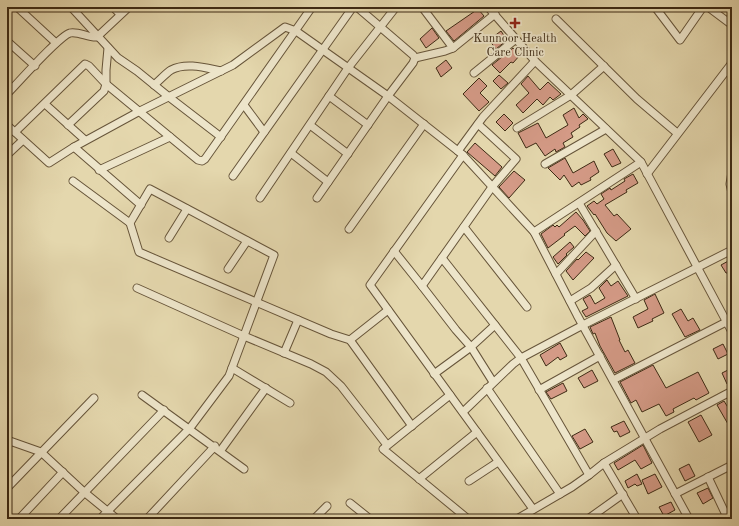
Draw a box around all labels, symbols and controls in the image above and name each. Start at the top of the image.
marker: Kunnoor Health Care Clinic [509,17,521,29]
place label: Kunnoor Health Care Clinic [473,33,557,59]

